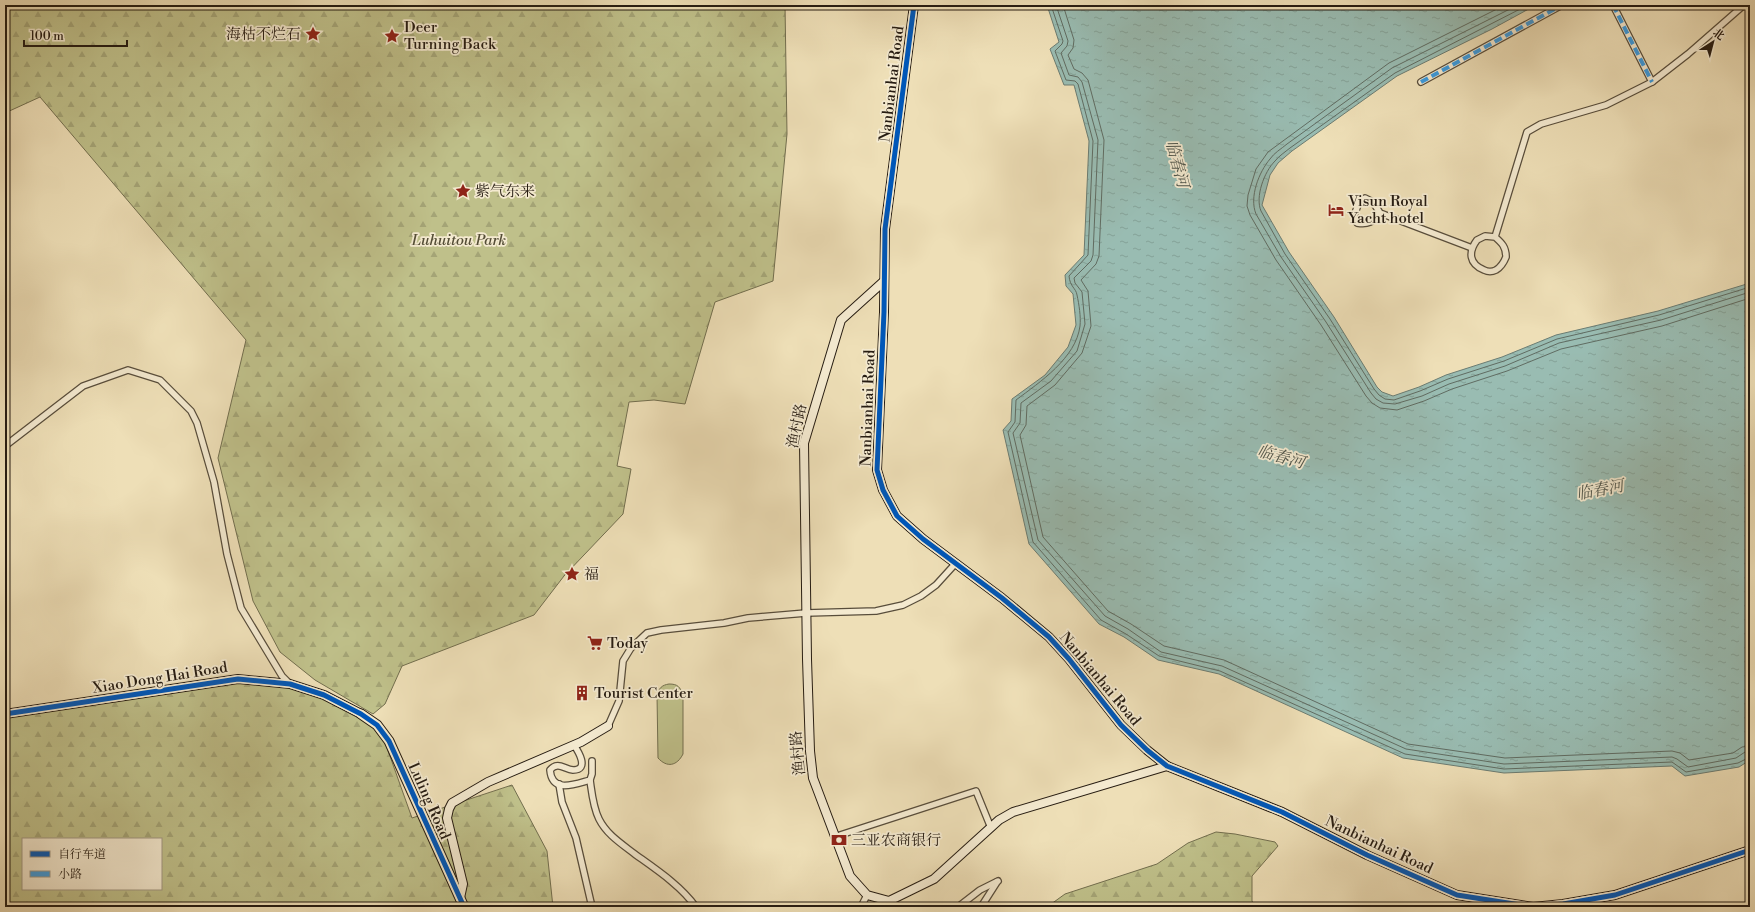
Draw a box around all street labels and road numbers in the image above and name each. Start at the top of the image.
street label: Nanbianhai Road [875,24,909,143]
street label: Nanbianhai Road [856,349,880,467]
street label: 渔村路 [783,402,811,450]
street label: Nanbianhai Road [1055,628,1145,730]
street label: Xiao Dong Hai Road [90,658,229,698]
street label: 渔村路 [787,730,809,776]
street label: Luling Road [404,759,455,843]
street label: Nanbianhai Road [1322,812,1436,878]

